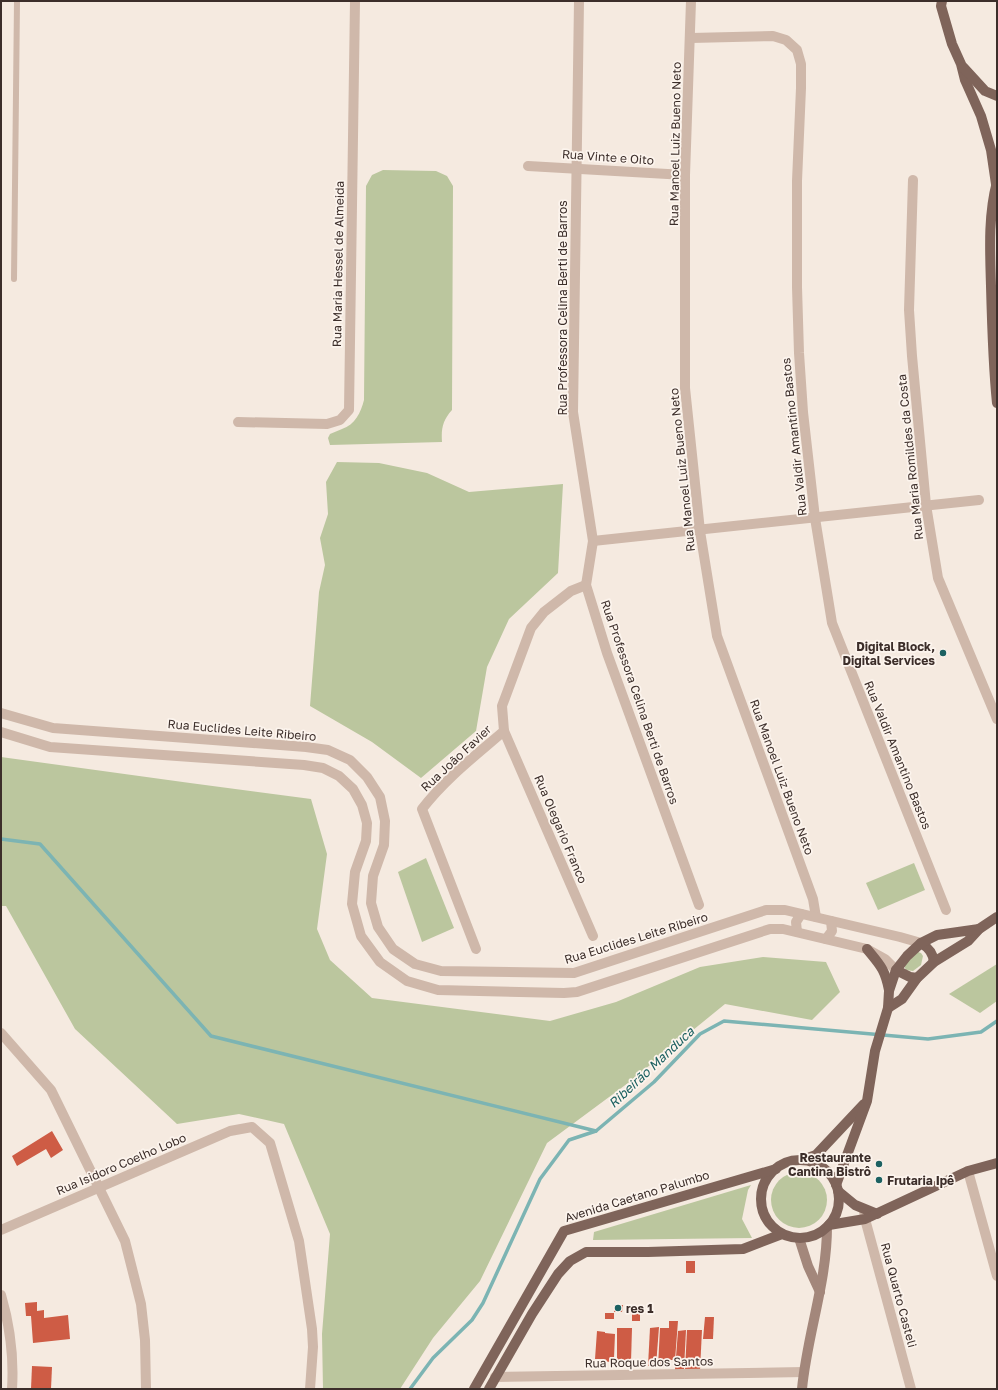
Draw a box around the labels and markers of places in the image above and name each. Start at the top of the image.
place label: Digital Block, Digital Services [842,639,935,668]
marker: Digital Block, Digital Services [938,648,948,658]
place label: Restaurante Cantina Bistrô [788,1150,871,1179]
marker: Restaurante Cantina Bistrô [874,1159,884,1169]
place label: Frutaria Ipê [887,1173,954,1188]
marker: Frutaria Ipê [874,1175,884,1185]
place label: res 1 [626,1301,653,1316]
marker: res 1 [613,1303,623,1313]

